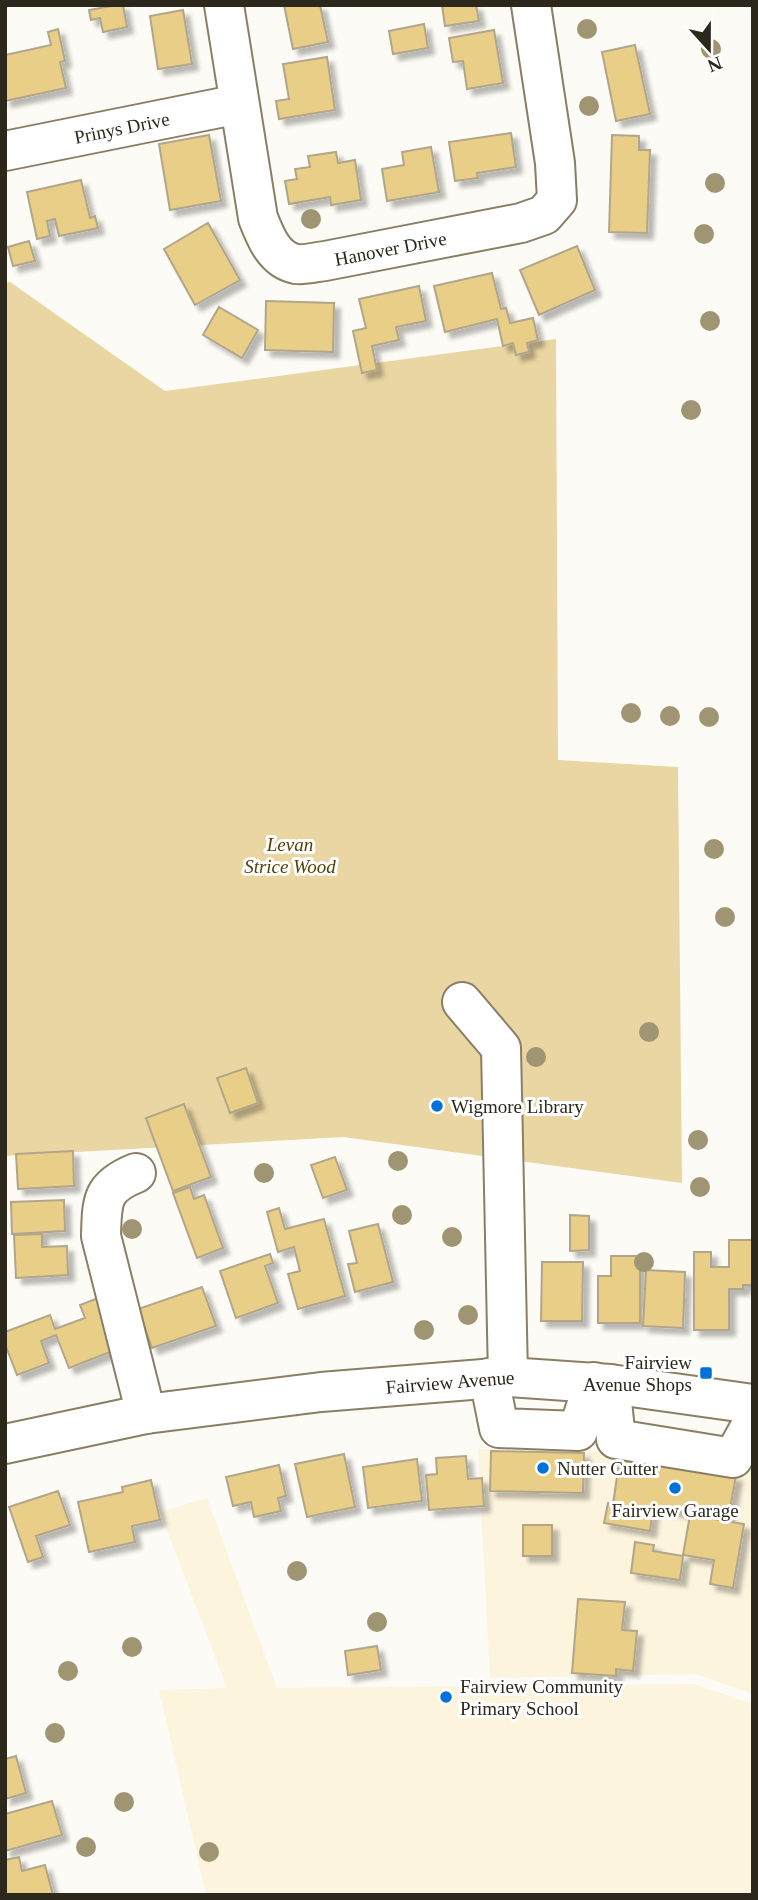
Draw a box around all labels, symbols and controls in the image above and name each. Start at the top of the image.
north arrow [674,14,744,84]
text: N [704,52,725,77]
street label: Prinys Drive [72,108,171,148]
street label: Hanover Drive [333,228,448,270]
park label: Levan Strice Wood [244,834,336,877]
place label: Wigmore Library [451,1096,584,1117]
marker: Wigmore Library [429,1098,445,1114]
place label: Fairview Avenue Shops [583,1352,692,1395]
marker: Fairview Avenue Shops [698,1365,714,1381]
street label: Fairview Avenue [385,1367,515,1398]
place label: Nutter Cutter [557,1458,658,1479]
marker: Nutter Cutter [535,1460,551,1476]
marker: Fairview Garage [667,1480,683,1496]
place label: Fairview Garage [611,1500,739,1521]
place label: Fairview Community Primary School [460,1676,624,1719]
marker: Fairview Community Primary School [438,1689,454,1705]

